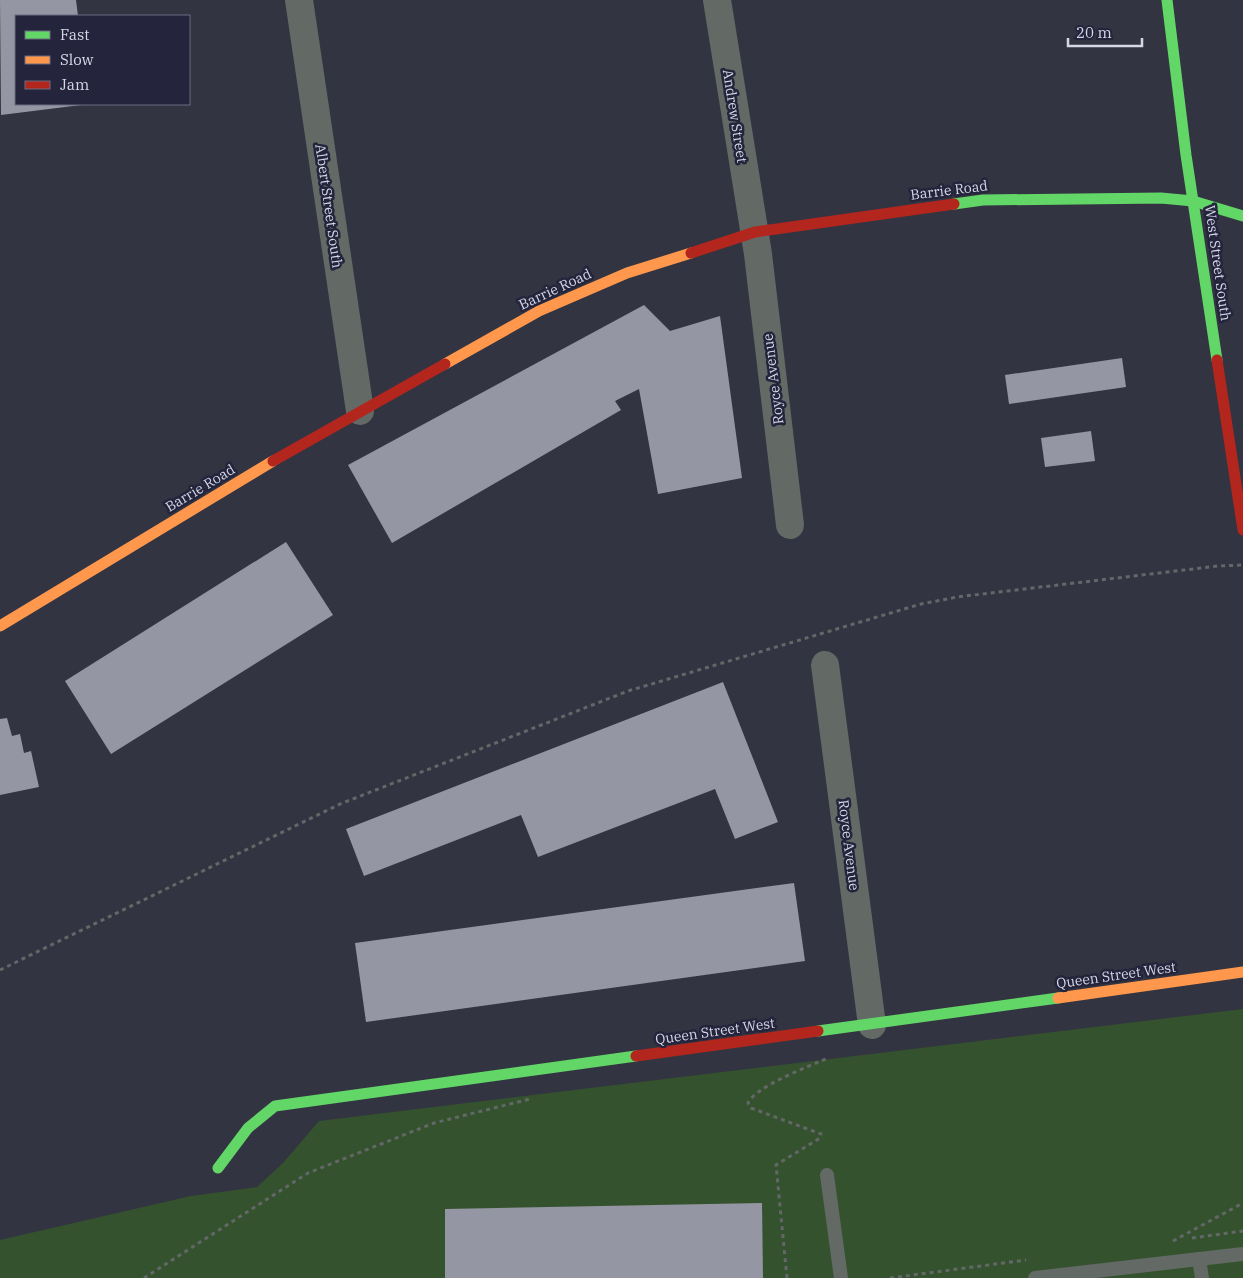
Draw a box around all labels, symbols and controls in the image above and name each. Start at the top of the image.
legend [15,15,190,105]
scale bar [1068,15,1142,47]
text: 20 m [1076,23,1112,42]
text: Fast [60,25,90,44]
text: Slow [60,50,94,69]
street label: Andrew Street [719,68,751,164]
text: Jam [60,75,89,94]
street label: Albert Street South [311,143,347,270]
street label: Barrie Road [909,176,989,204]
street label: West Street South [1201,204,1235,322]
street label: Barrie Road [516,264,595,314]
street label: Royce Avenue [758,333,788,425]
street label: Barrie Road [162,460,238,516]
street label: Royce Avenue [834,799,864,891]
street label: Queen Street West [1055,958,1177,992]
street label: Queen Street West [654,1014,776,1048]

